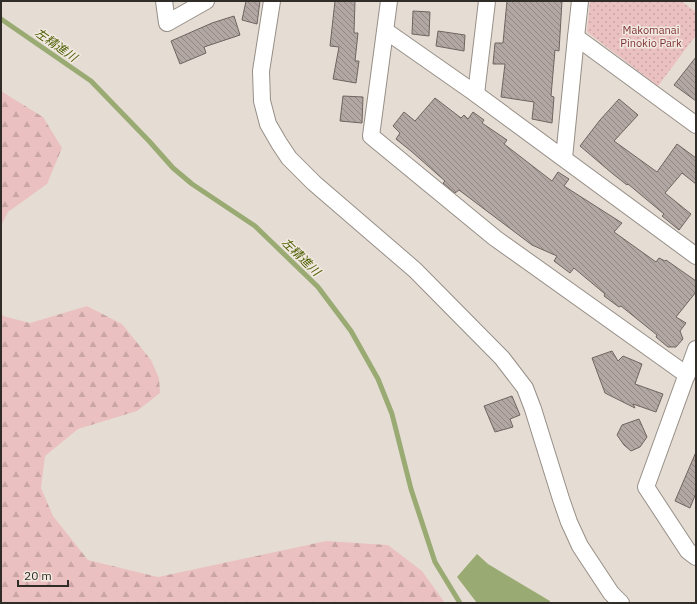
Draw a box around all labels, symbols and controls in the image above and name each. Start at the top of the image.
park label: Makomanai Pinokio Park [620,23,682,50]
water label: 左精進川 [32,25,82,66]
water label: 左精進川 [279,235,325,280]
scale bar [18,562,68,588]
text: 20 m [24,568,52,583]

